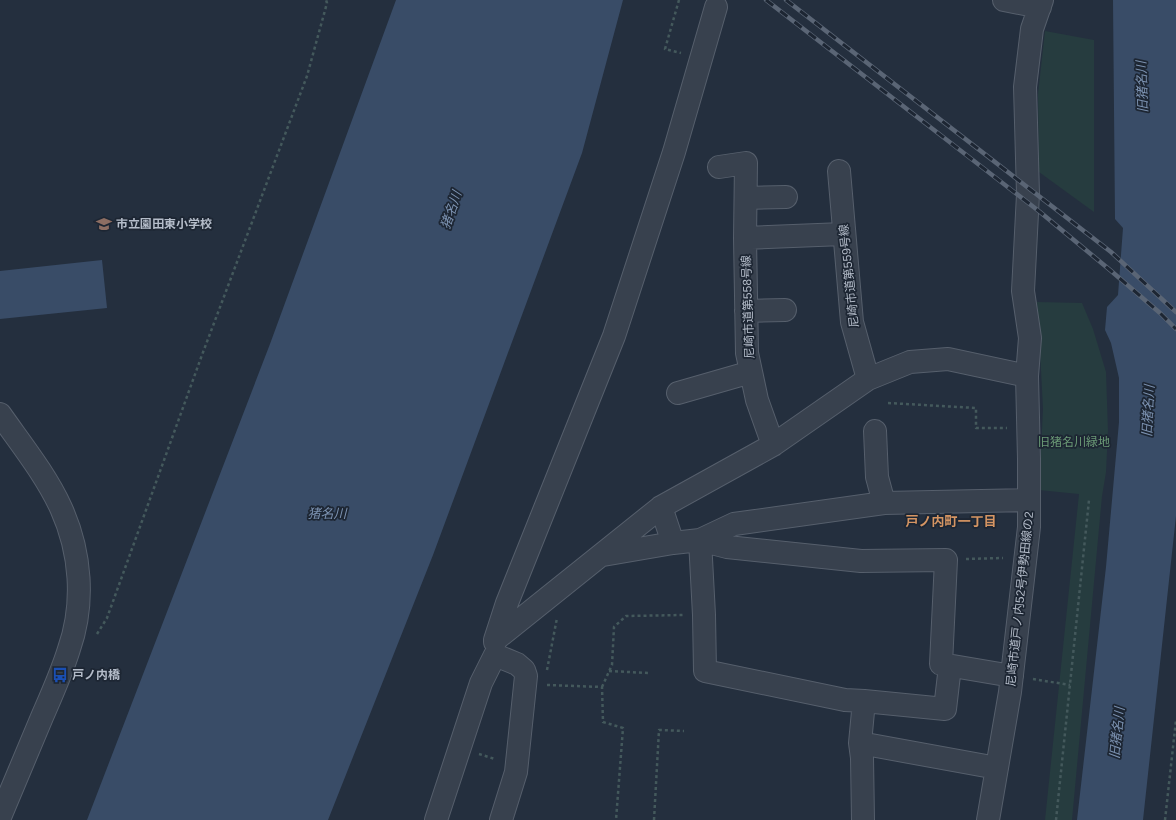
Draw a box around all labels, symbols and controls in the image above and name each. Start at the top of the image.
water label: 旧猪名川 [1134,59,1150,113]
water label: 猪名川 [438,187,465,231]
school or university icon: 市立園田東小学校 [95,215,113,233]
place label: 市立園田東小学校 [116,217,212,231]
street label: 尼崎市道第559号線 [837,224,861,328]
street label: 尼崎市道第558号線 [739,255,757,359]
water label: 旧猪名川 [1139,383,1157,437]
park label: 旧猪名川緑地 [1038,435,1110,449]
water label: 猪名川 [307,506,348,521]
street label: 尼崎市道戸ノ内52号伊勢田線の2 [1004,510,1036,687]
district label: 戸ノ内町一丁目 [905,514,997,529]
bus stop icon: 戸ノ内橋 [51,666,69,684]
place label: 戸ノ内橋 [72,668,121,682]
water label: 旧猪名川 [1107,704,1127,760]

